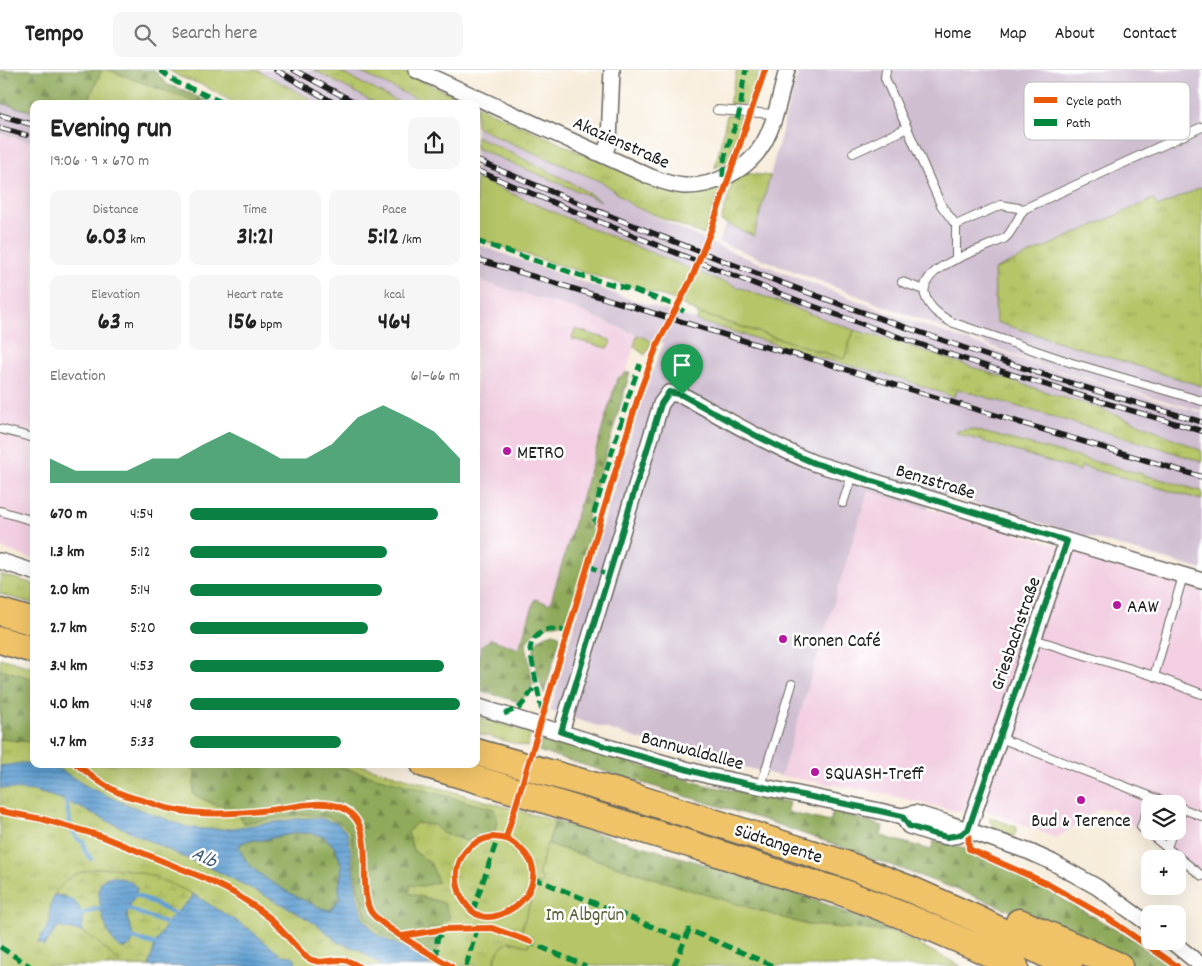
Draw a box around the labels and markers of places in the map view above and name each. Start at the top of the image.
pin [661,344,703,395]
place label: METRO [517,441,565,468]
marker: METRO [501,445,513,457]
place label: AAW [1127,595,1159,622]
marker: AAW [1111,599,1123,611]
place label: Kronen Café [793,629,881,656]
marker: Kronen Café [777,633,789,645]
place label: SQUASH-Treff [825,762,925,789]
marker: SQUASH-Treff [809,766,821,778]
marker: Bud & Terence [1075,794,1087,806]
place label: Bud & Terence [1031,809,1131,836]

